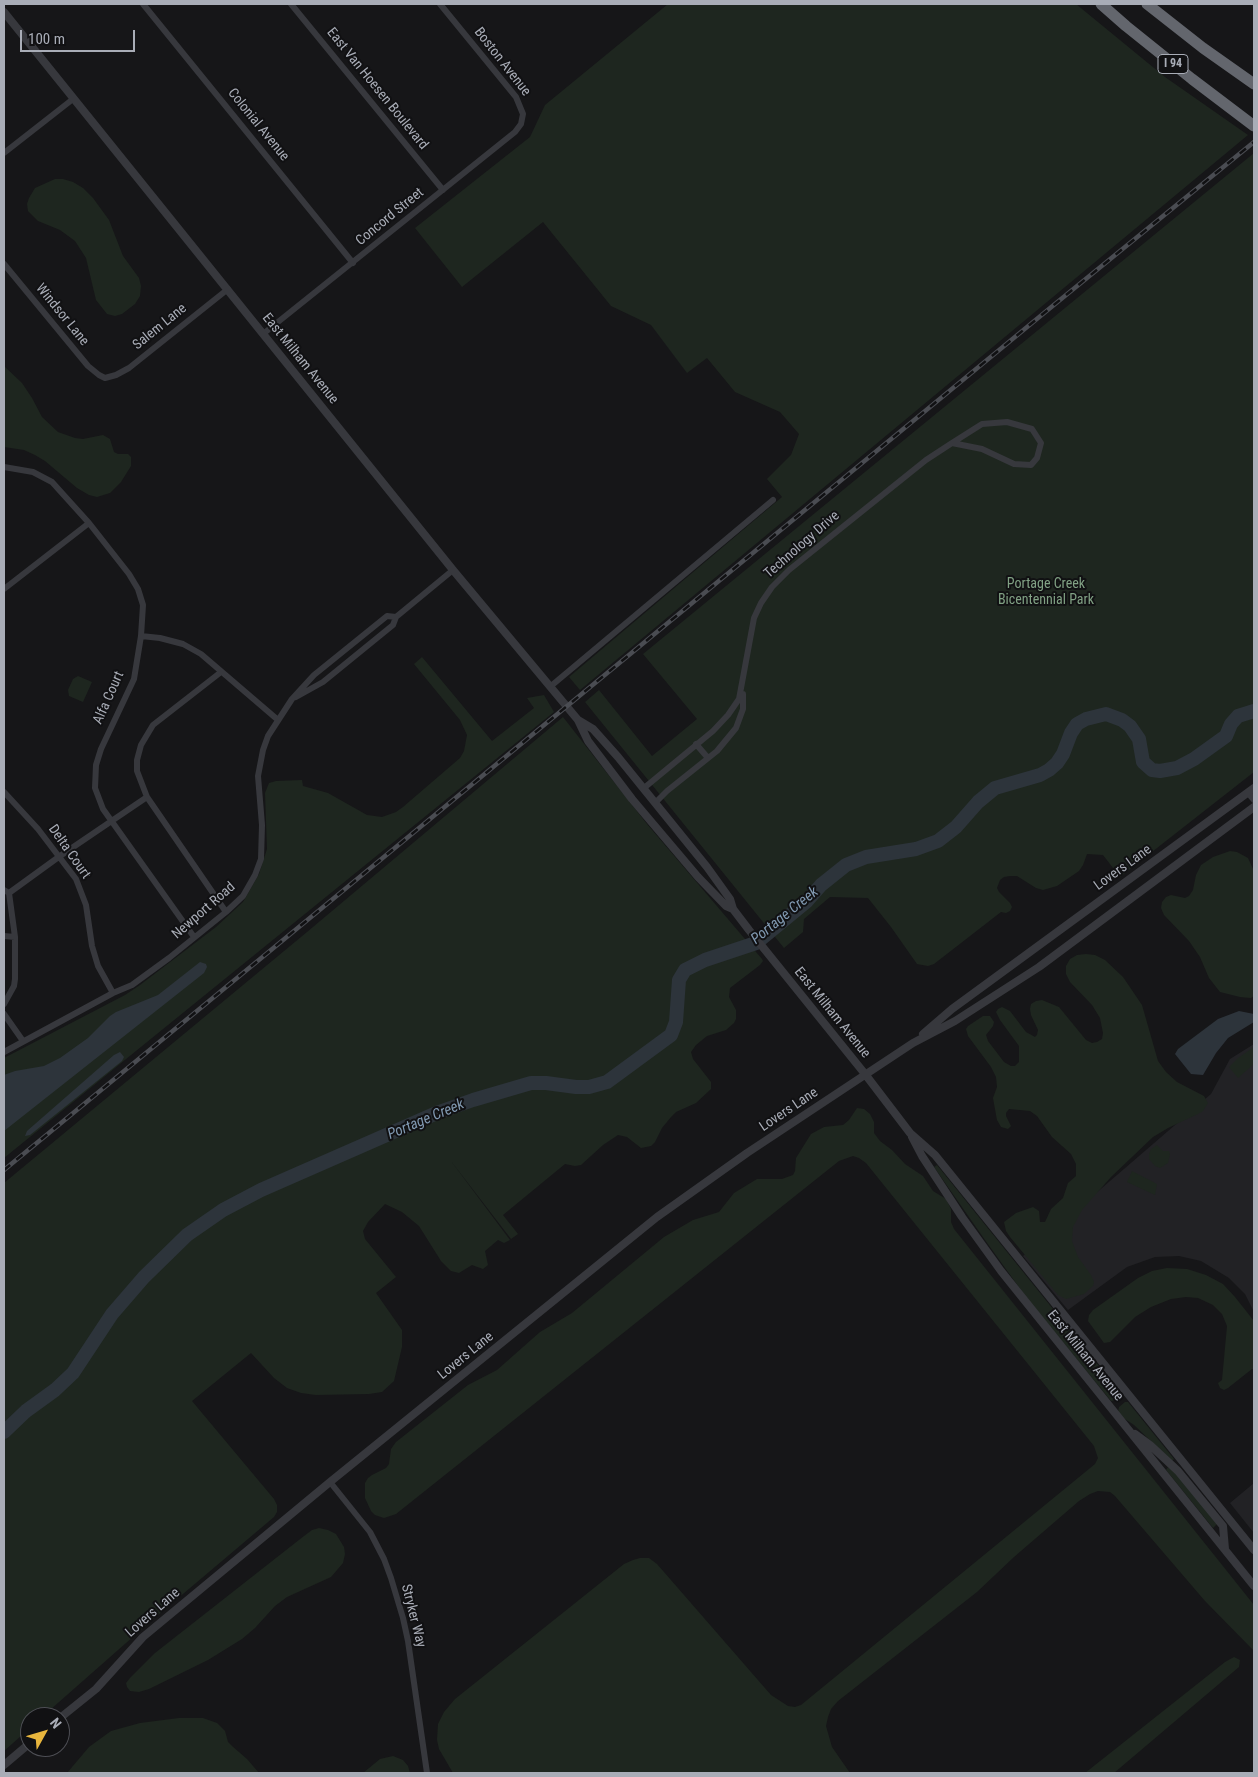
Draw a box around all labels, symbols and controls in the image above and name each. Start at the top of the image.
scale bar [22,20,138,52]
street label: Boston Avenue [470,24,534,100]
street label: East Van Hoesen Boulevard [323,25,431,153]
text: 100 m [28,30,65,48]
road number: I 94 [1158,54,1188,74]
street label: Colonial Avenue [224,85,292,165]
street label: Concord Street [353,185,427,249]
street label: Windsor Lane [32,280,92,350]
street label: Salem Lane [130,300,190,354]
street label: East Milham Avenue [258,310,342,408]
street label: Technology Drive [761,508,843,582]
park label: Portage Creek Bicentennial Park [998,576,1094,608]
street label: Alfa Court [90,669,128,727]
street label: Delta Court [44,822,94,882]
street label: Lovers Lane [1091,842,1155,894]
street label: Newport Road [169,879,239,943]
water label: Portage Creek [748,883,822,949]
street label: East Milham Avenue [790,964,874,1062]
street label: Lovers Lane [757,1084,821,1136]
water label: Portage Creek [385,1096,467,1144]
street label: East Milham Avenue [1043,1307,1127,1405]
street label: Lovers Lane [435,1329,497,1383]
street label: Stryker Way [397,1583,429,1649]
street label: Lovers Lane [122,1585,184,1641]
north arrow [20,1707,70,1757]
text: N [47,1715,65,1732]

